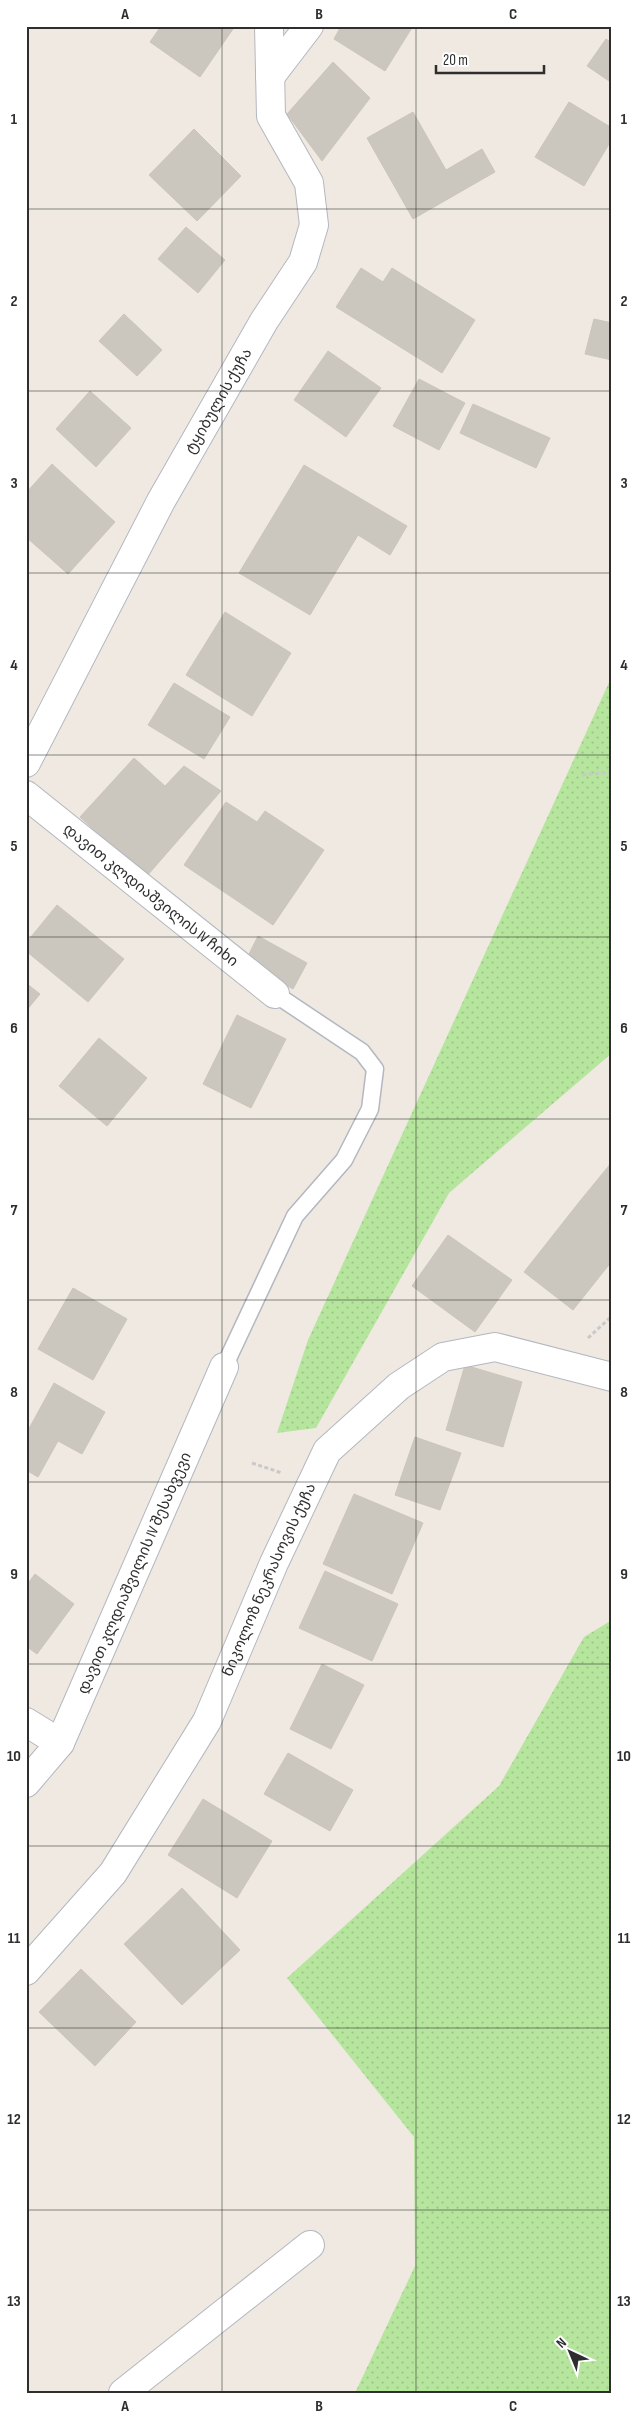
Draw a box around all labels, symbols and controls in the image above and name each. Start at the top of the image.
text: A [120,5,129,24]
text: B [315,5,323,24]
text: C [509,5,517,24]
scale bar [436,42,543,74]
text: 20 m [443,51,468,70]
text: 1 [11,110,18,129]
text: 1 [621,110,628,129]
text: 2 [10,292,18,311]
text: 2 [620,292,628,311]
street label: ტყიბულის ქუჩა [181,345,256,457]
text: 3 [10,474,18,493]
text: 3 [620,474,628,493]
text: 4 [10,656,18,675]
text: 4 [620,656,628,675]
street label: დავით კლდიაშვილის IV ჩიხი [59,820,242,971]
text: 5 [10,837,18,856]
text: 5 [620,837,628,856]
text: 6 [10,1019,18,1038]
text: 6 [620,1019,628,1038]
text: 7 [11,1201,18,1220]
text: 7 [621,1201,628,1220]
text: 8 [10,1383,18,1402]
text: 8 [620,1383,628,1402]
street label: დავით კლდიაშვილის IV შესახვევი [74,1449,196,1697]
street label: ნიკოლოზ ნეკრასოვის ქუჩა [218,1480,320,1679]
text: 9 [10,1565,18,1584]
text: 9 [620,1565,628,1584]
text: 10 [7,1747,21,1766]
text: 10 [617,1747,631,1766]
text: 11 [8,1929,21,1948]
text: 11 [618,1929,631,1948]
text: 12 [7,2110,21,2129]
text: 12 [617,2110,631,2129]
text: 13 [7,2292,21,2311]
text: 13 [617,2292,631,2311]
north arrow [546,2326,596,2376]
text: N [553,2334,570,2352]
text: A [120,2397,129,2416]
text: B [315,2397,323,2416]
text: C [509,2397,517,2416]

